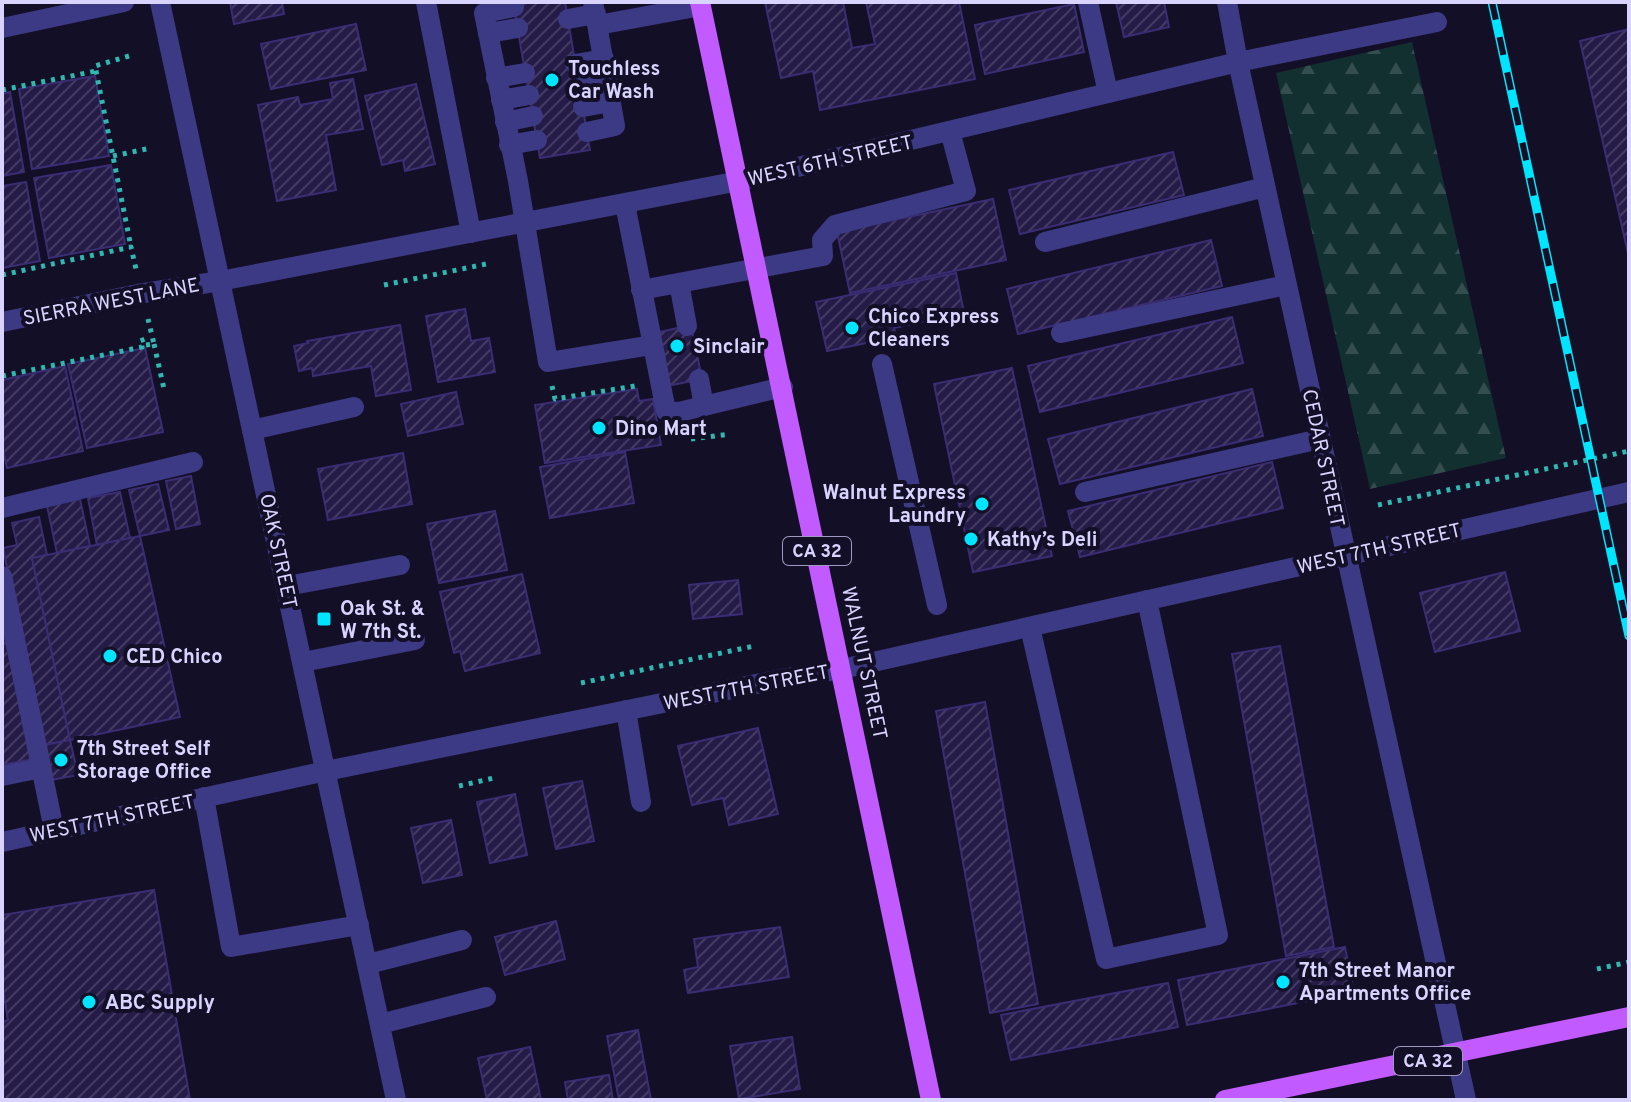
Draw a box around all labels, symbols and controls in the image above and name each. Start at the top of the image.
place label: Touchless Car Wash [568,57,660,106]
marker: Touchless Car Wash [543,71,561,89]
street label: WEST 6TH STREET [745,130,916,194]
street label: SIERRA WEST LANE [21,273,202,333]
place label: Chico Express Cleaners [868,305,999,354]
marker: Chico Express Cleaners [843,319,861,337]
place label: Sinclair [693,335,765,361]
marker: Sinclair [668,337,686,355]
street label: CEDAR STREET [1295,387,1349,530]
place label: Dino Mart [615,417,707,443]
marker: Dino Mart [590,419,608,437]
place label: Walnut Express Laundry [823,481,966,530]
street label: OAK STREET [252,492,302,611]
marker: Walnut Express Laundry [973,495,991,513]
street label: WEST 7TH STREET [1295,518,1464,582]
place label: Kathy’s Deli [987,528,1097,554]
marker: Kathy’s Deli [962,530,980,548]
road number: CA 32 [783,537,851,565]
street label: WALNUT STREET [834,585,892,742]
place label: Oak St. & W 7th St. [340,597,425,646]
marker: Oak St. & W 7th St. [315,610,333,628]
place label: CED Chico [126,645,223,671]
marker: CED Chico [101,647,119,665]
street label: WEST 7TH STREET [661,660,831,718]
place label: 7th Street Self Storage Office [77,737,212,786]
marker: 7th Street Self Storage Office [52,751,70,769]
street label: WEST 7TH STREET [27,790,197,850]
place label: 7th Street Manor Apartments Office [1299,959,1471,1008]
marker: 7th Street Manor Apartments Office [1274,973,1292,991]
place label: ABC Supply [105,991,215,1017]
marker: ABC Supply [80,993,98,1011]
road number: CA 32 [1394,1047,1462,1075]

